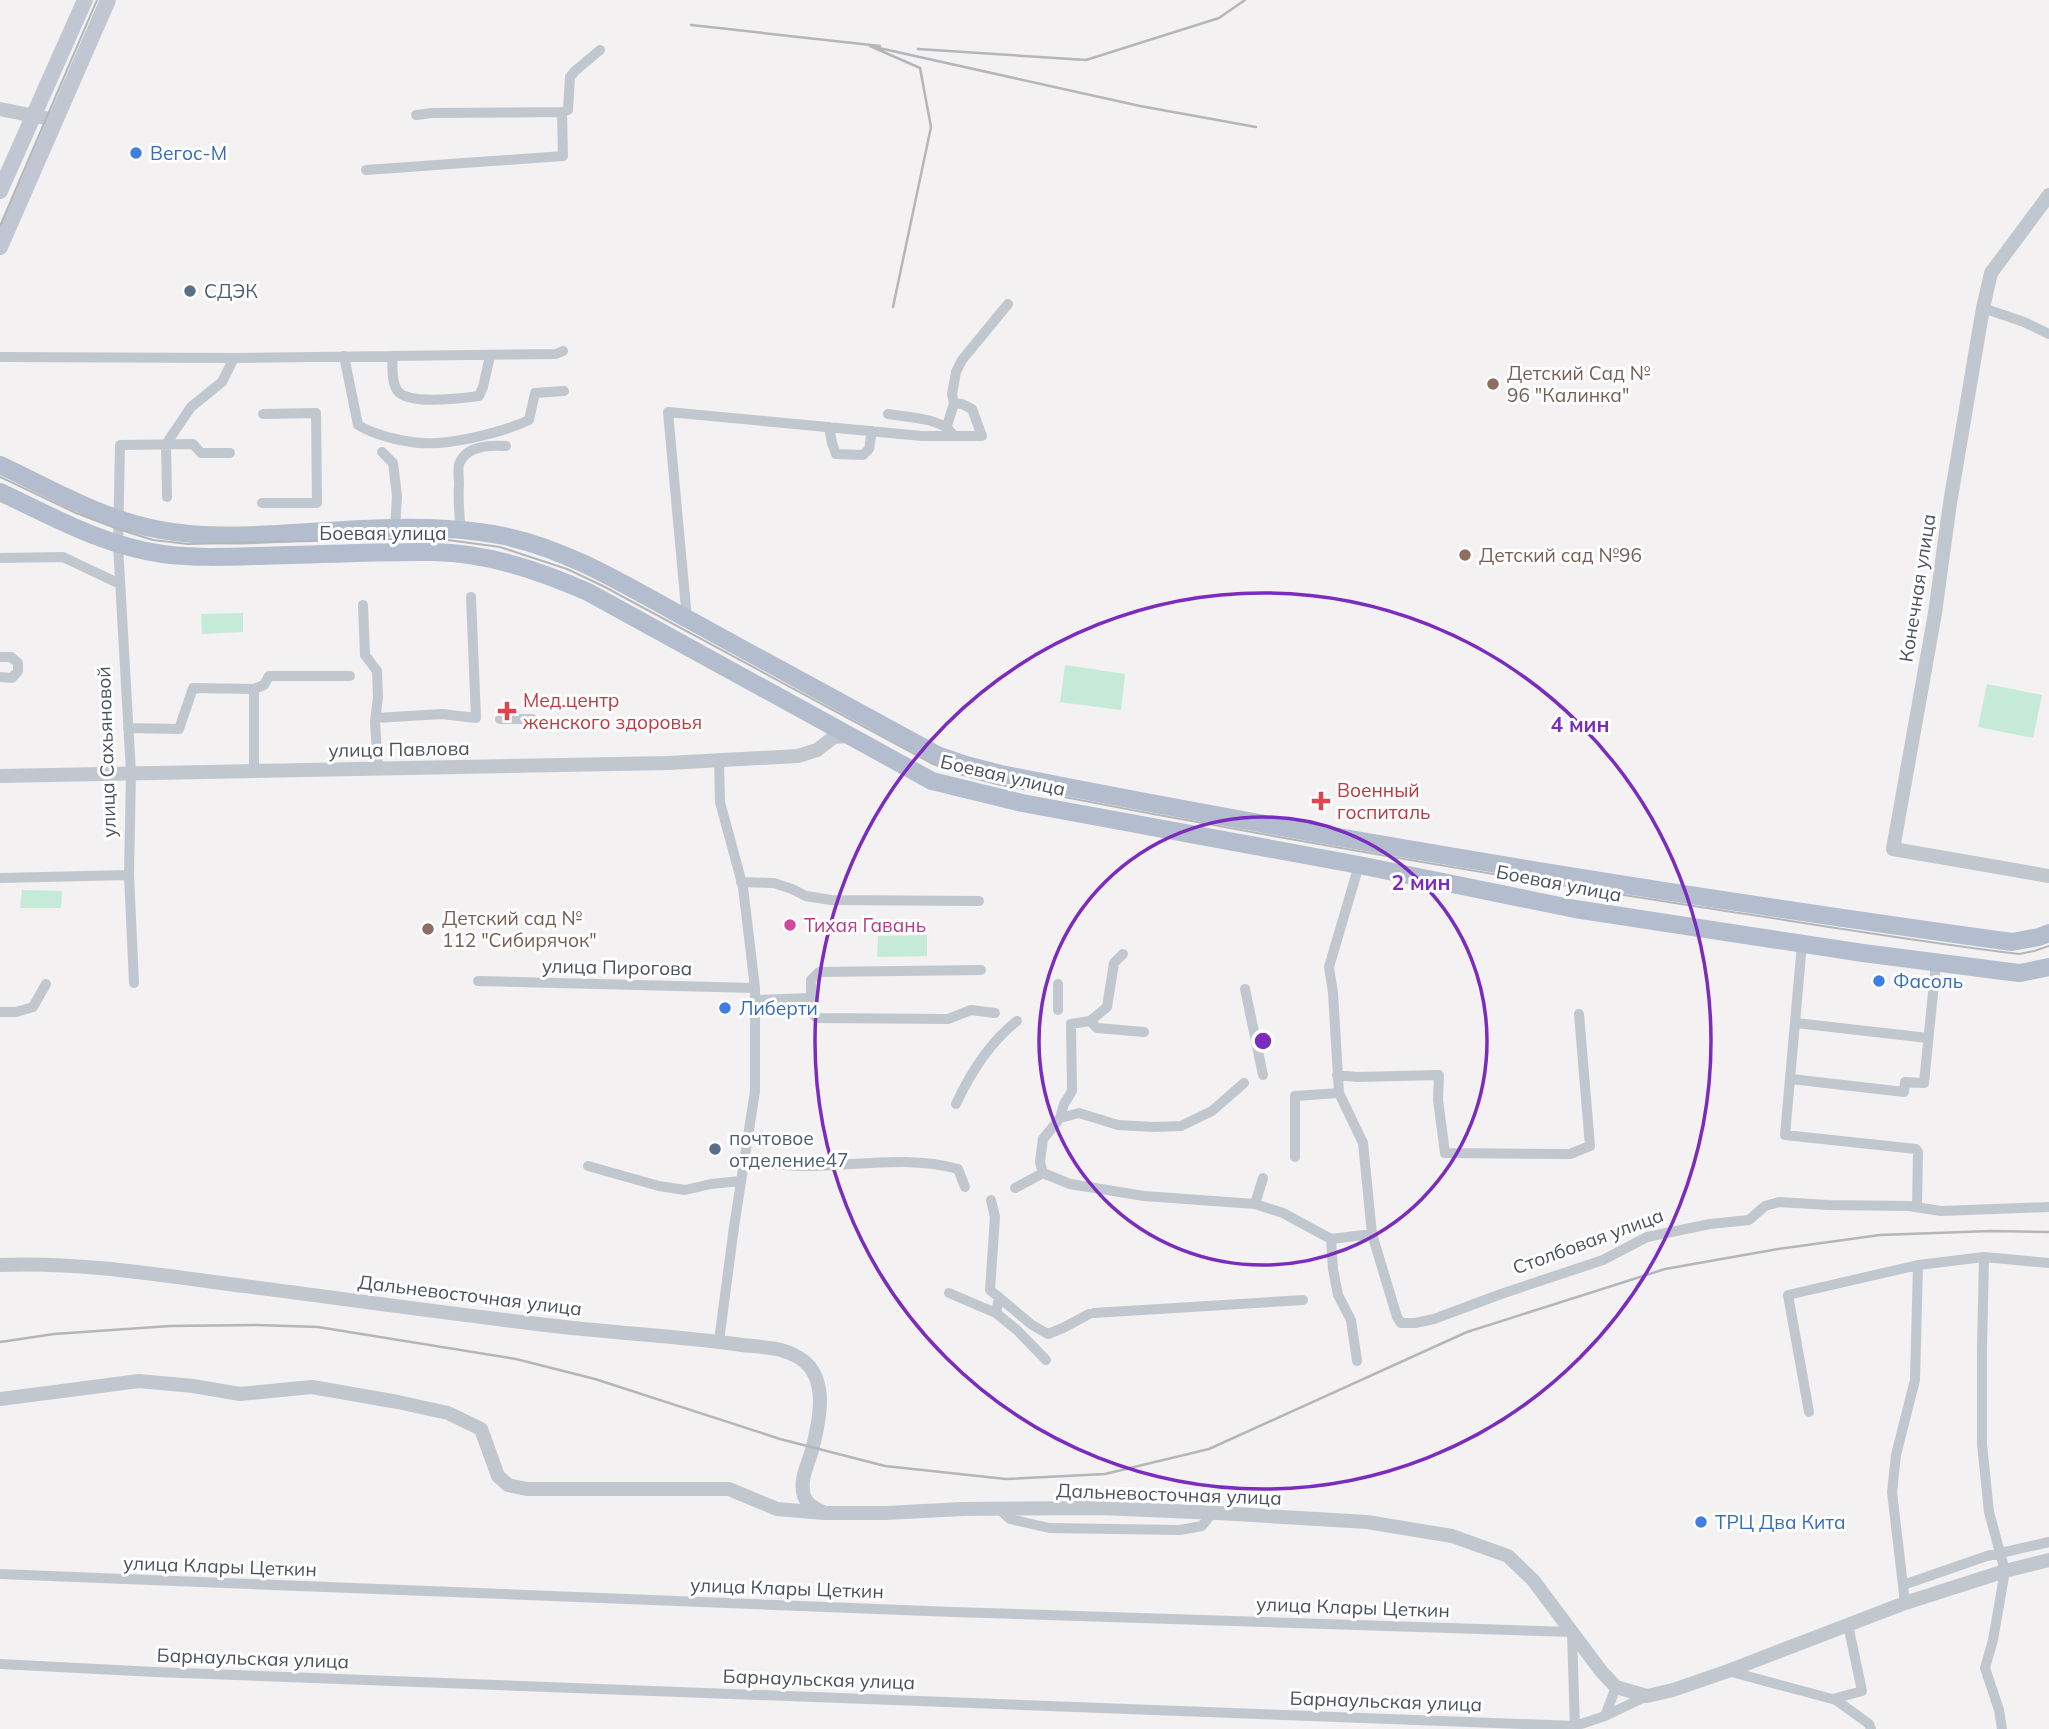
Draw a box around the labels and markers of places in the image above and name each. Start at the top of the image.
place label: Вегос-М [150,141,227,165]
marker: Вегос-М [128,145,144,161]
place label: СДЭК [204,279,258,303]
marker: СДЭК [182,283,198,299]
place label: Детский Сад № 96 "Калинка" [1507,361,1651,407]
marker: Детский Сад № 96 "Калинка" [1485,376,1501,392]
place label: Детский сад №96 [1479,543,1642,567]
marker: Детский сад №96 [1457,547,1473,563]
place label: Мед.центр женского здоровья [523,688,702,734]
marker: Мед.центр женского здоровья [497,701,517,721]
place label: Военный госпиталь [1337,778,1431,824]
marker: Военный госпиталь [1311,791,1331,811]
place label: Детский сад № 112 "Сибирячок" [442,906,597,952]
place label: Тихая Гавань [804,913,926,937]
marker: Тихая Гавань [782,917,798,933]
marker: Детский сад № 112 "Сибирячок" [420,921,436,937]
place label: Фасоль [1893,969,1963,993]
marker: Фасоль [1871,973,1887,989]
place label: Либерти [739,996,818,1020]
marker: Либерти [717,1000,733,1016]
centre of rings [1251,1029,1275,1053]
place label: почтовое отделение47 [729,1126,848,1172]
marker: почтовое отделение47 [707,1141,723,1157]
place label: ТРЦ Два Кита [1715,1510,1846,1534]
marker: ТРЦ Два Кита [1693,1514,1709,1530]

